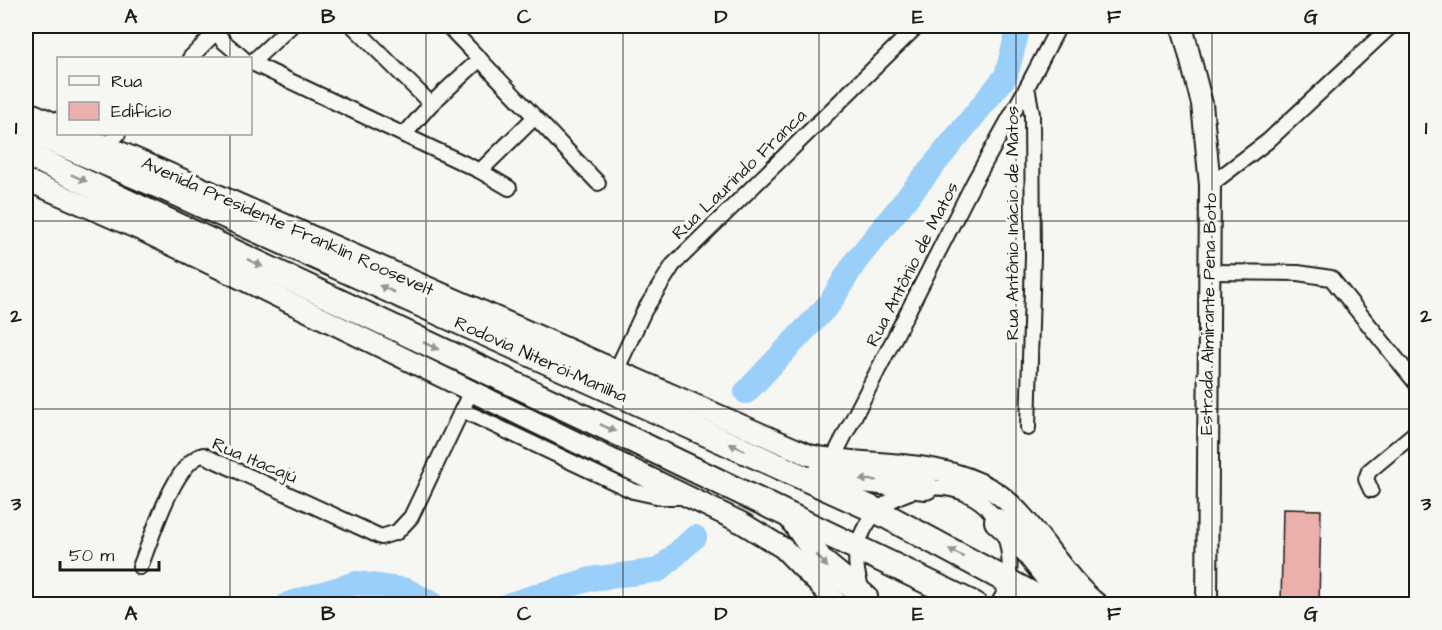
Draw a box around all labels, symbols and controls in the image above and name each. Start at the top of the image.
text: A [125,3,138,31]
text: B [321,3,336,31]
text: C [517,3,532,31]
text: D [715,3,728,31]
text: E [912,3,924,31]
text: F [1107,3,1122,31]
text: G [1304,3,1318,31]
legend [57,57,252,135]
text: Rua [111,69,142,94]
text: Edifício [111,99,171,124]
street label: Rua Laurindo Franca [666,103,812,245]
street label: Rua Antônio Inácio de Matos [1000,106,1025,340]
text: 1 [15,114,18,142]
text: 1 [1425,114,1428,142]
street label: Avenida Presidente Franklin Roosevelt [138,150,439,303]
one-way arrow [70,174,88,183]
street label: Rua Antônio de Matos [860,177,965,351]
street label: Estrada Almirante Pena Boto [1194,193,1223,435]
one-way arrow [246,258,263,267]
one-way arrow [378,285,395,294]
text: 2 [9,302,22,330]
text: 2 [1419,302,1432,330]
street label: Rodovia Niterói-Manilha [450,310,631,409]
one-way arrow [422,342,439,351]
one-way arrow [599,424,616,433]
street label: Rua Itacajú [208,431,301,490]
one-way arrow [727,442,745,452]
one-way arrow [858,476,877,485]
text: 3 [10,490,22,518]
text: 3 [1420,490,1432,518]
scale bar [60,534,159,572]
text: 50 m [69,543,114,568]
one-way arrow [948,548,965,558]
one-way arrow [815,553,828,568]
text: A [125,600,138,628]
text: B [321,600,336,628]
text: C [517,600,532,628]
text: D [715,600,728,628]
text: E [912,600,924,628]
text: F [1107,600,1122,628]
text: G [1304,600,1318,628]

